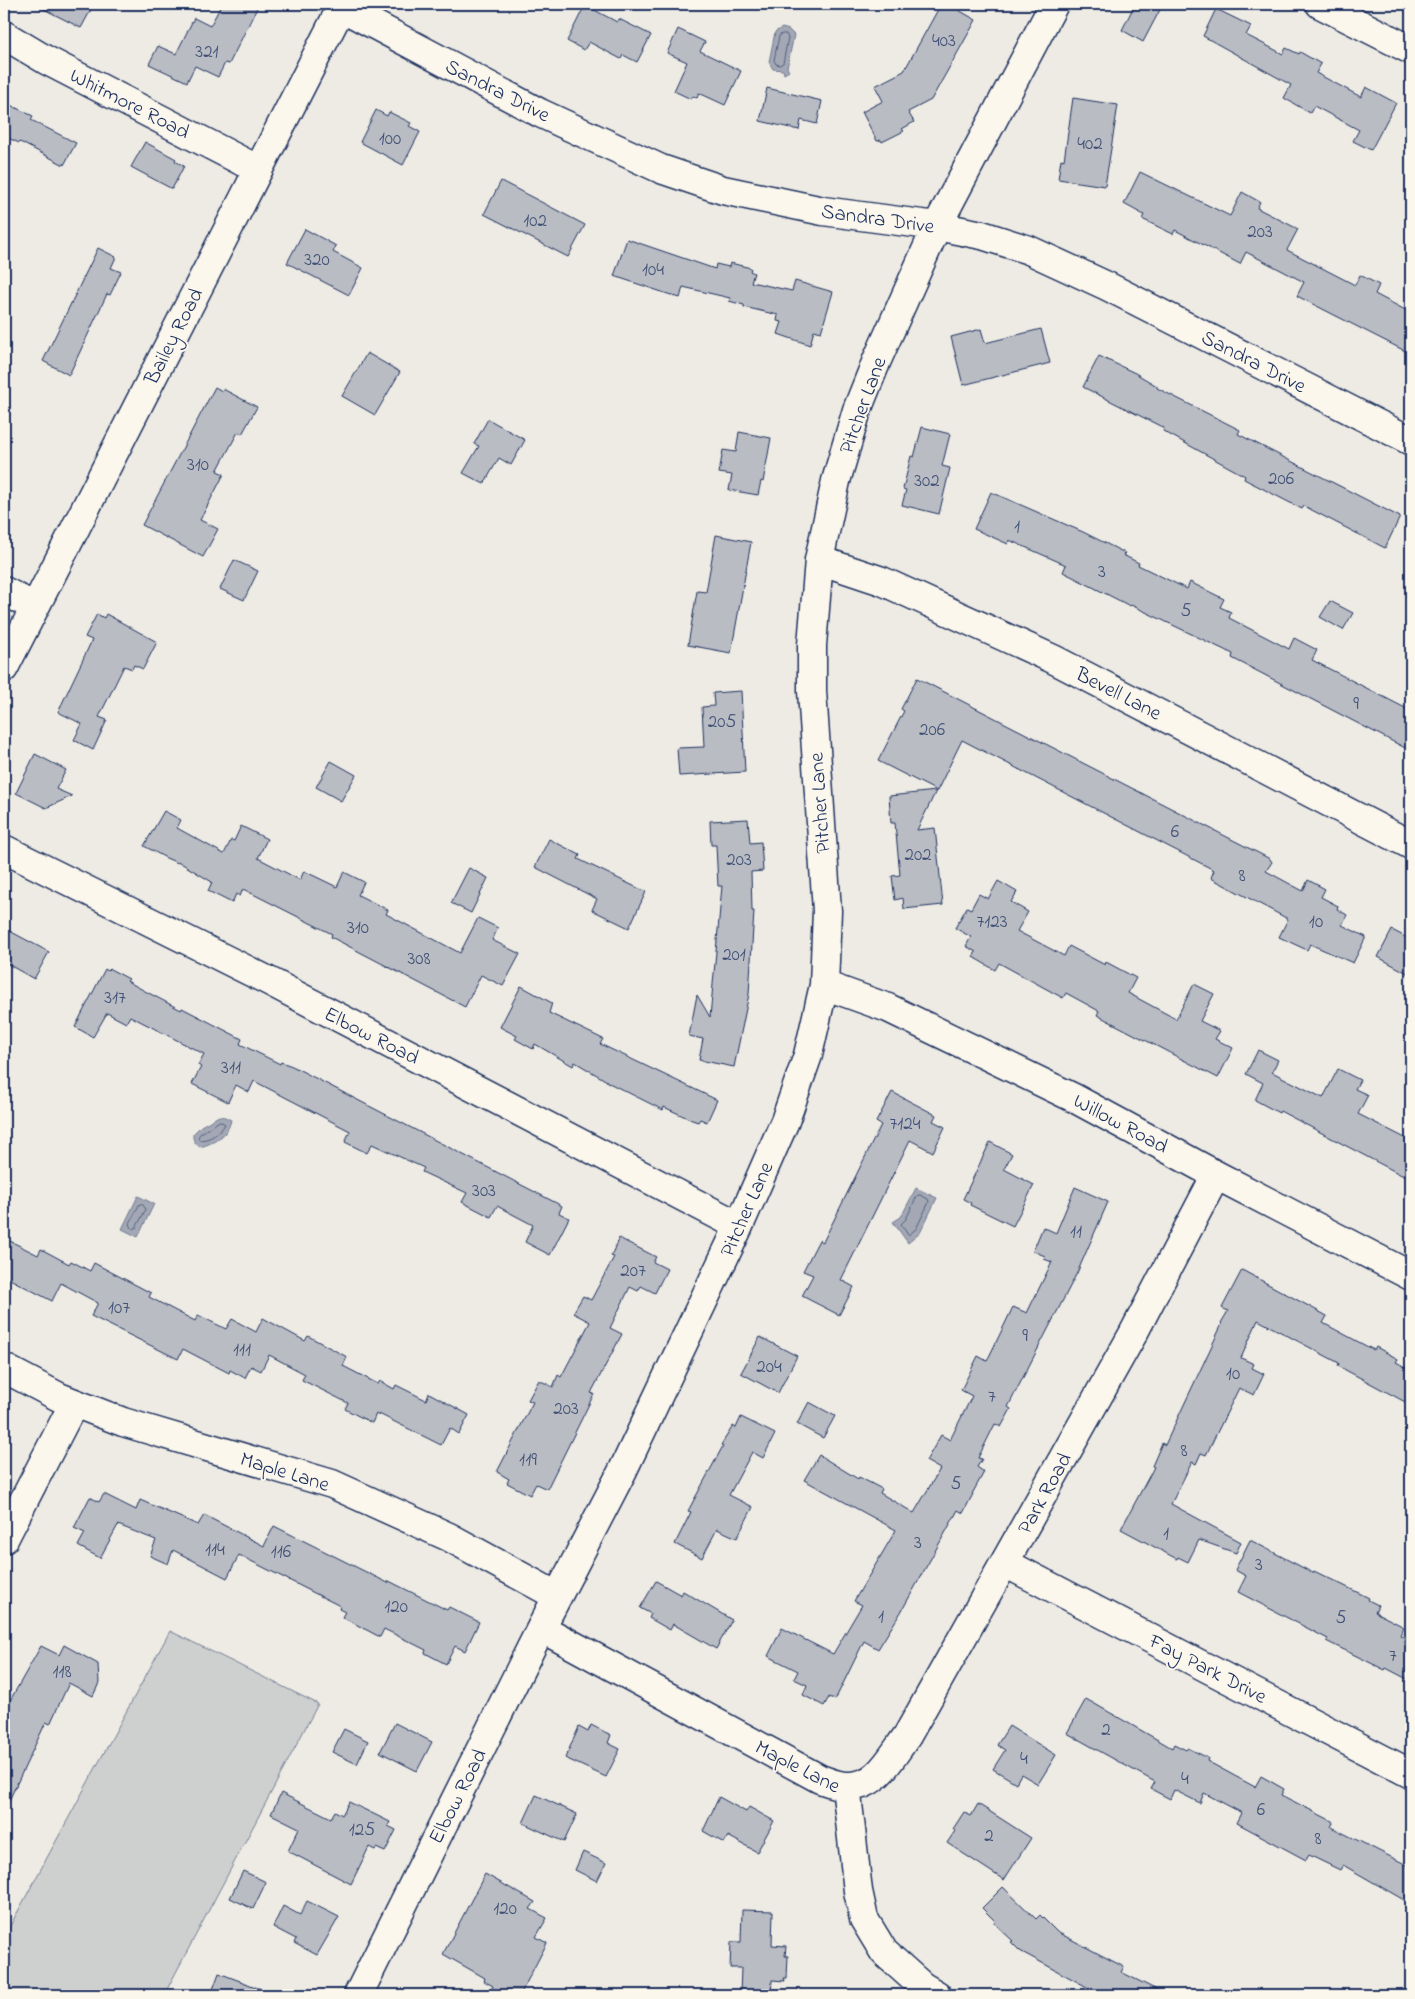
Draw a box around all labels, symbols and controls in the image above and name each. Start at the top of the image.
house number: 403 [932,28,956,55]
house number: 321 [195,39,219,66]
street label: Sandra Drive [440,53,555,131]
street label: Whitmore Road [64,62,194,148]
house number: 100 [379,126,401,153]
house number: 402 [1077,131,1103,158]
street label: Sandra Drive [819,197,937,243]
house number: 102 [523,208,547,235]
house number: 203 [1247,219,1273,246]
house number: 320 [304,247,330,274]
house number: 104 [642,257,664,284]
street label: Bailey Road [137,283,214,392]
street label: Sandra Drive [1196,324,1311,402]
street label: Pitcher Lane [832,353,895,458]
house number: 310 [187,452,209,479]
house number: 206 [1268,466,1294,493]
house number: 302 [914,468,940,495]
house number: 1 [1014,514,1020,541]
house number: 3 [1098,559,1106,586]
house number: 5 [1181,598,1192,625]
street label: Bevell Lane [1069,660,1167,729]
house number: 9 [1353,691,1359,718]
house number: 205 [708,709,736,736]
house number: 206 [919,717,945,744]
street label: Pitcher Lane [802,751,839,854]
house number: 6 [1171,819,1179,846]
house number: 202 [904,842,932,869]
house number: 203 [726,847,752,874]
house number: 8 [1238,863,1246,890]
house number: 7123 [976,909,1008,936]
house number: 10 [1309,909,1323,936]
house number: 310 [347,915,369,942]
house number: 201 [722,942,746,969]
house number: 308 [407,946,431,973]
house number: 317 [104,985,126,1012]
street label: Elbow Road [318,1000,424,1074]
house number: 311 [221,1055,241,1082]
street label: Willow Road [1067,1087,1173,1162]
house number: 7124 [889,1111,921,1138]
street label: Pitcher Lane [714,1157,782,1262]
house number: 303 [472,1178,496,1205]
house number: 11 [1070,1219,1082,1246]
house number: 207 [620,1258,646,1285]
house number: 107 [108,1295,130,1322]
house number: 9 [1022,1323,1028,1350]
house number: 111 [233,1337,251,1364]
house number: 204 [756,1354,782,1381]
house number: 10 [1226,1361,1240,1388]
house number: 7 [988,1384,996,1411]
house number: 203 [553,1396,579,1423]
house number: 8 [1180,1438,1188,1465]
street label: Maple Lane [236,1445,333,1501]
house number: 119 [519,1447,537,1474]
street label: Park Road [1011,1448,1081,1540]
house number: 5 [951,1471,962,1498]
house number: 1 [1163,1521,1169,1548]
house number: 3 [914,1530,922,1557]
house number: 114 [205,1537,225,1564]
house number: 116 [271,1539,291,1566]
house number: 3 [1255,1552,1263,1579]
house number: 120 [384,1594,408,1621]
house number: 1 [878,1604,884,1631]
house number: 5 [1336,1605,1347,1632]
street label: Fay Park Drive [1141,1627,1272,1714]
house number: 7 [1389,1643,1397,1670]
house number: 118 [52,1659,72,1686]
house number: 2 [1101,1717,1111,1744]
street label: Maple Lane [749,1734,845,1802]
street label: Elbow Road [422,1744,496,1850]
house number: 4 [1020,1746,1028,1773]
house number: 4 [1181,1766,1189,1793]
house number: 6 [1257,1797,1265,1824]
house number: 125 [349,1817,375,1844]
house number: 2 [984,1823,994,1850]
house number: 8 [1314,1826,1322,1853]
house number: 120 [493,1896,517,1923]

